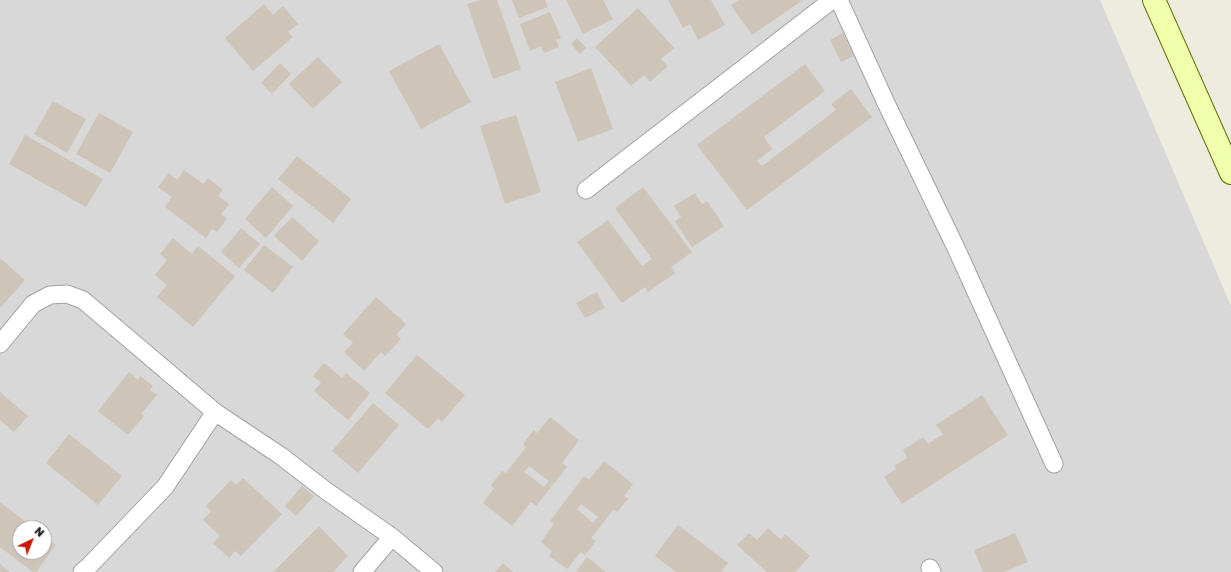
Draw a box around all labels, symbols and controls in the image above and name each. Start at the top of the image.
north arrow [12,520,52,560]
text: N [32,524,47,539]

